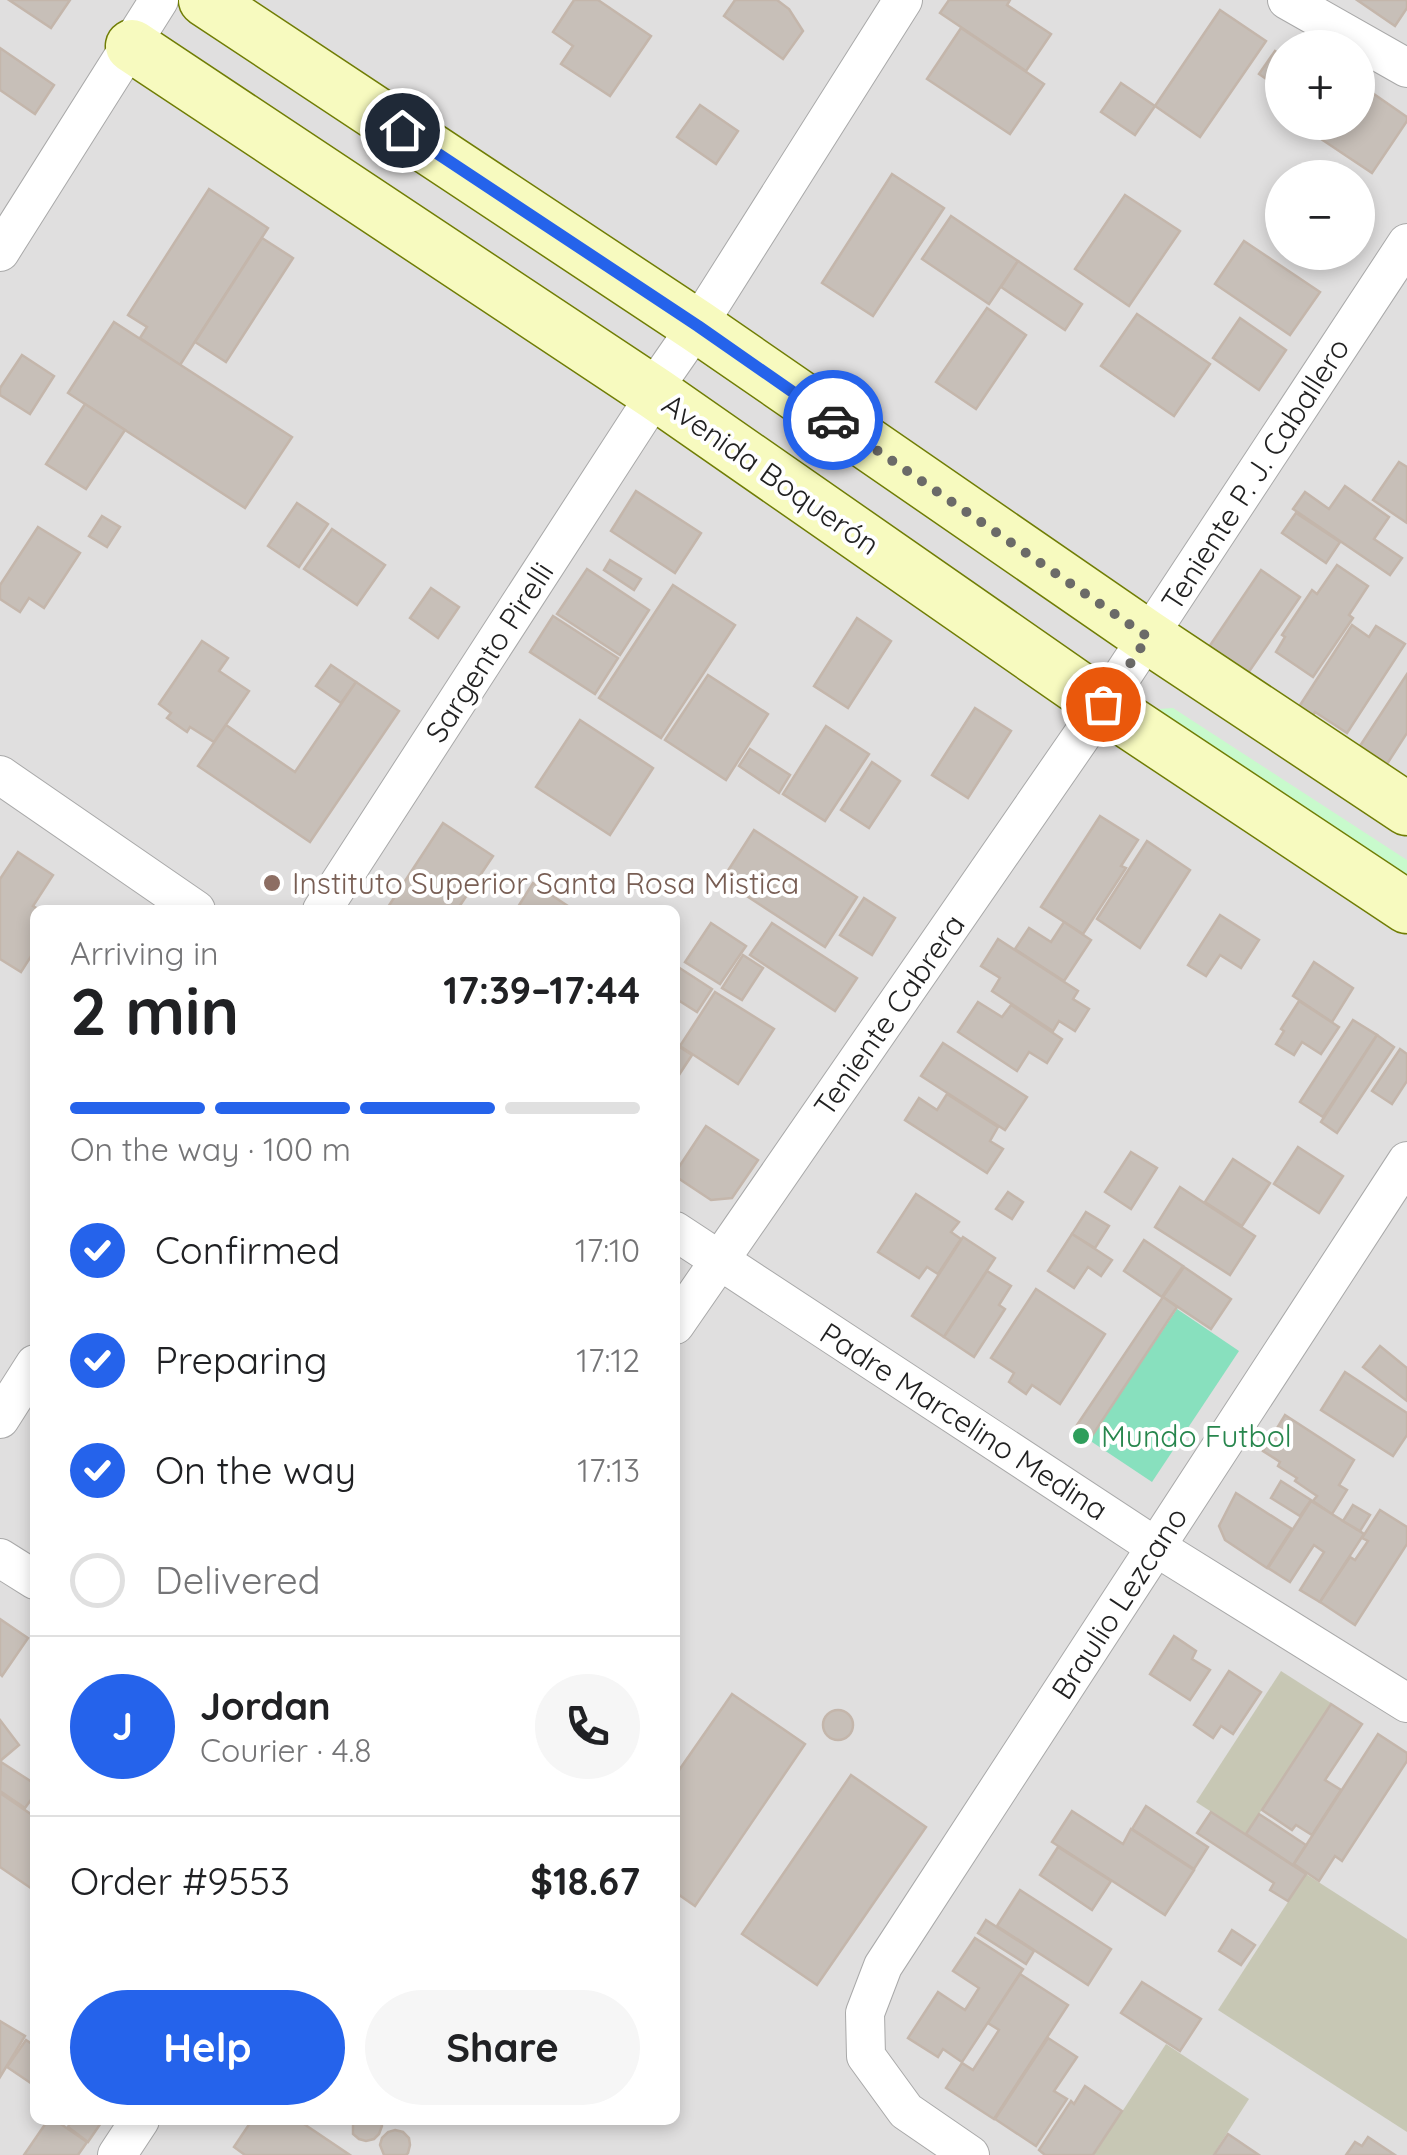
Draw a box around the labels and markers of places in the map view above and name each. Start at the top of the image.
pin [360,88,445,173]
pin [1061,662,1146,747]
place label: Instituto Superior Santa Rosa Mistica [292,864,799,902]
marker: Instituto Superior Santa Rosa Mistica [261,872,283,894]
place label: Mundo Futbol [1101,1417,1292,1455]
marker: Mundo Futbol [1070,1425,1092,1447]

